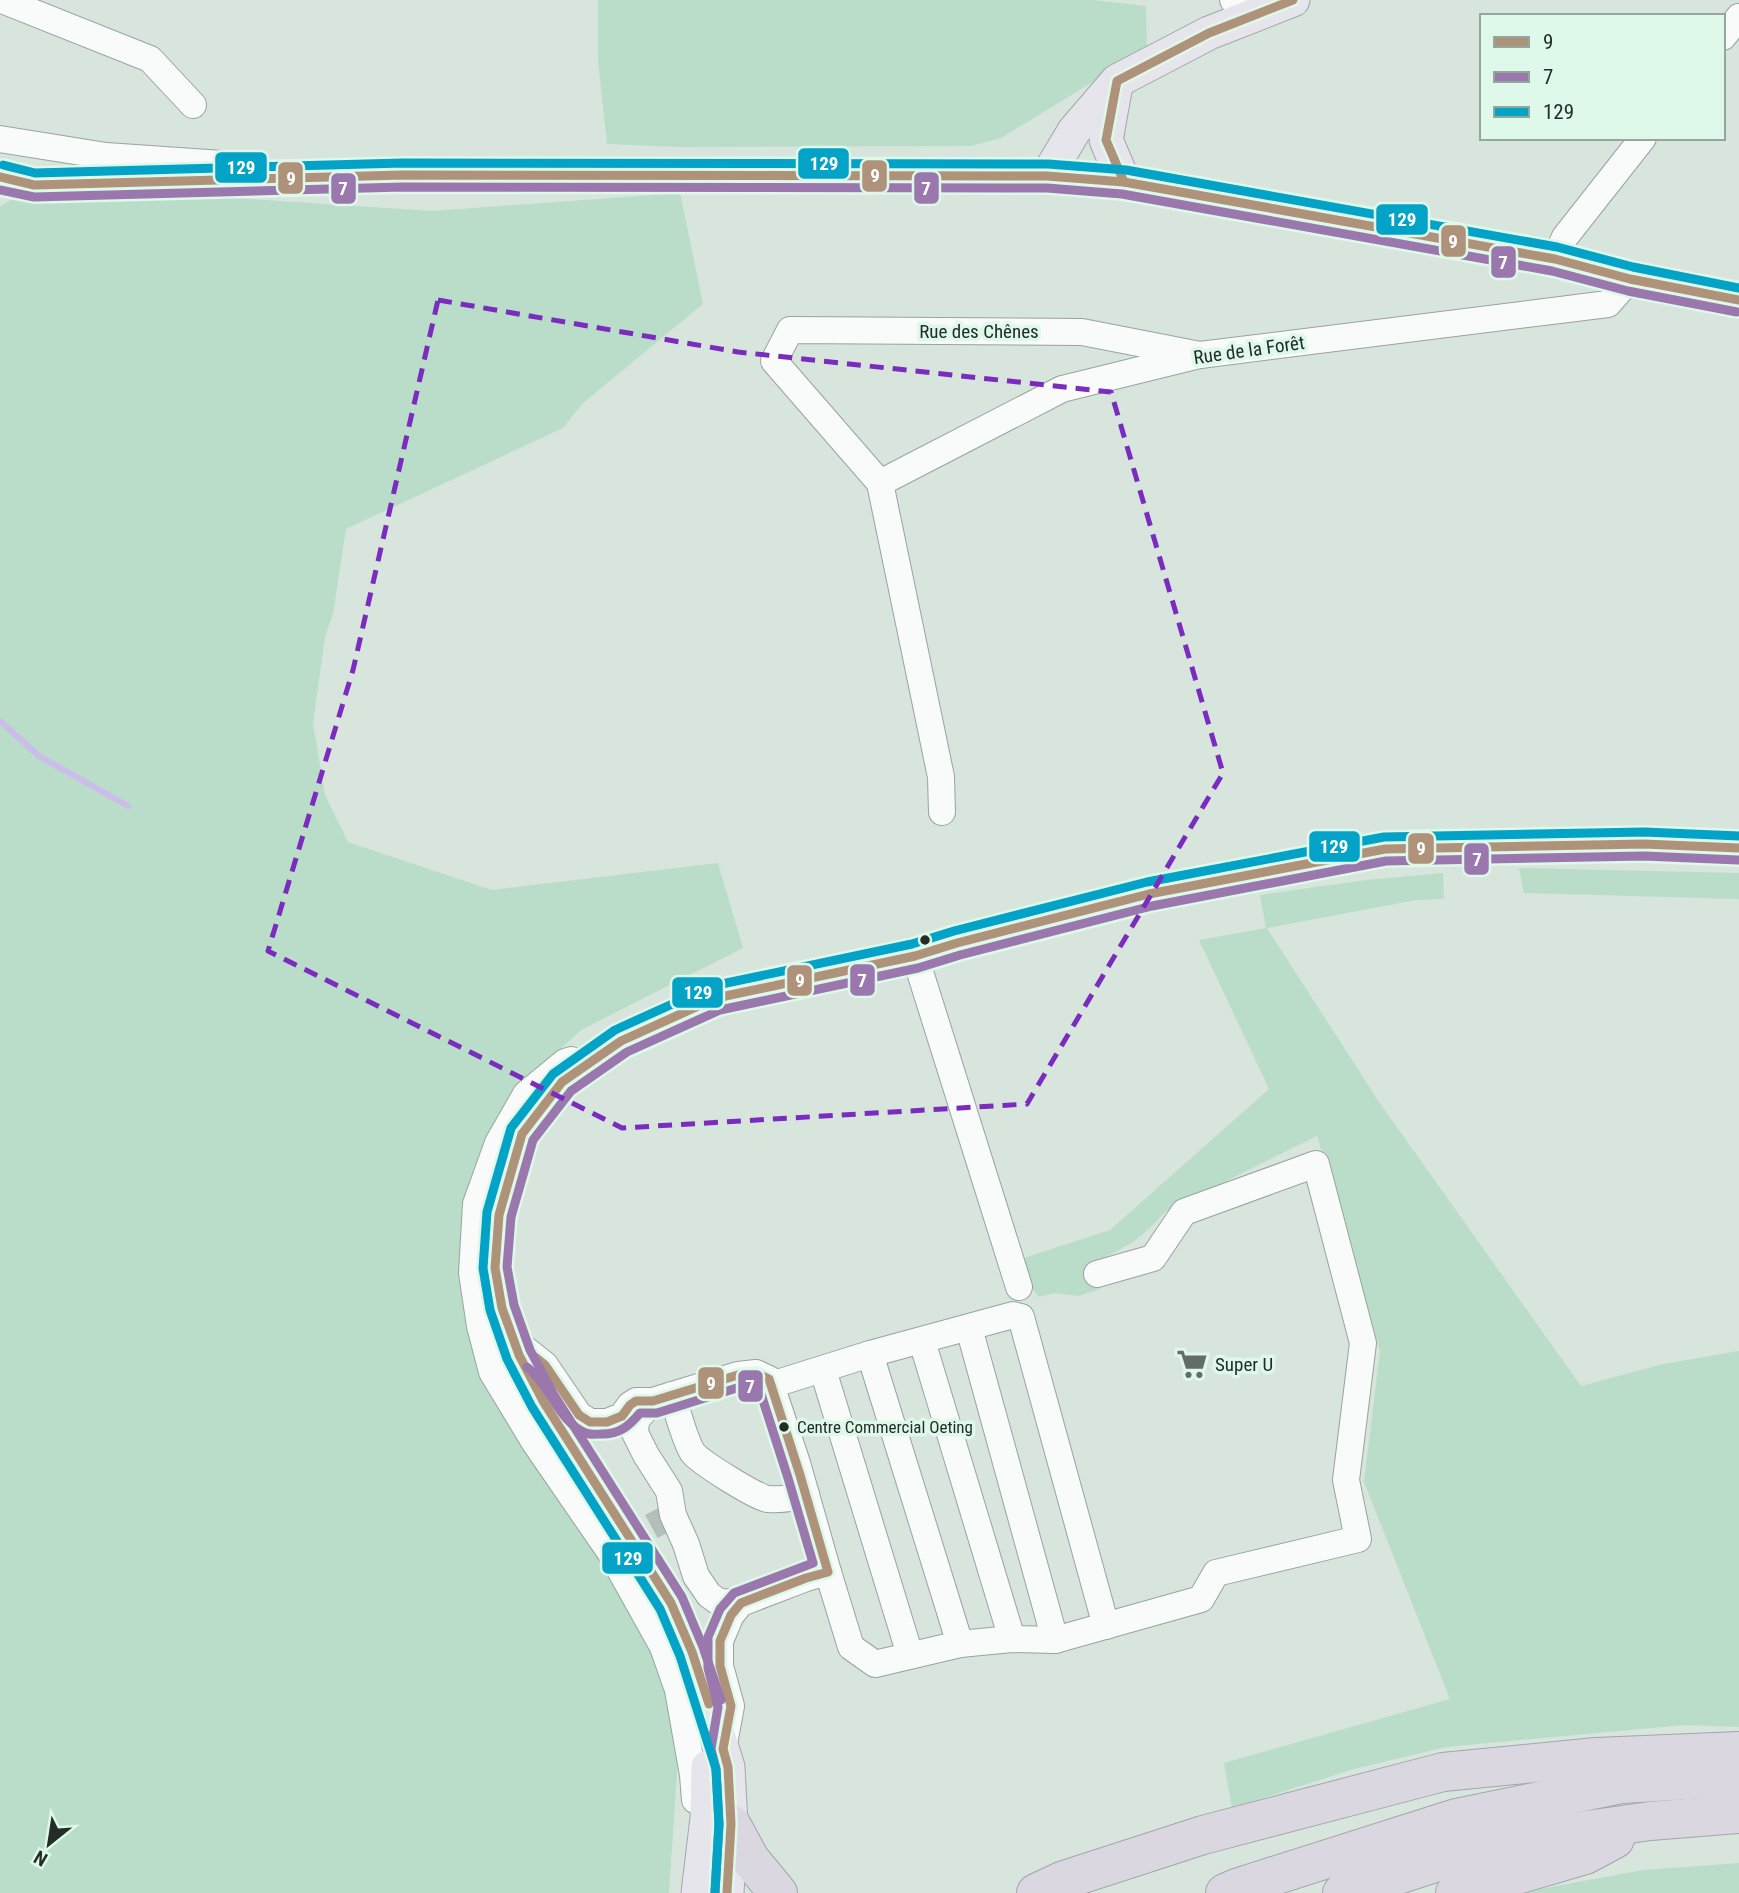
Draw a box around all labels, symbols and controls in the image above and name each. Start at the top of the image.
legend [1480,14,1725,140]
text: 9 [1543,30,1553,54]
text: 7 [1543,65,1553,89]
text: 129 [1543,100,1574,124]
line badge: 129 [797,147,850,180]
line badge: 129 [214,151,268,184]
text: 129 [810,152,838,175]
text: 129 [227,156,255,179]
line badge: 9 [861,159,888,193]
line badge: 9 [277,161,304,195]
text: 9 [870,164,880,187]
text: 9 [286,167,296,190]
line badge: 7 [913,171,940,205]
line badge: 7 [330,172,357,205]
text: 7 [338,177,348,200]
text: 7 [921,177,931,200]
line badge: 129 [1375,203,1429,236]
text: 129 [1388,208,1416,231]
line badge: 9 [1440,224,1467,258]
text: 9 [1448,230,1458,253]
line badge: 7 [1490,245,1517,279]
text: 7 [1498,251,1508,274]
street label: Rue des Chênes [919,320,1039,343]
street label: Rue de la Forêt [1192,331,1306,369]
line badge: 129 [1308,830,1361,863]
line badge: 9 [1407,832,1435,865]
text: 129 [1320,835,1348,858]
text: 9 [1416,837,1426,860]
line badge: 7 [1463,842,1490,876]
text: 7 [1472,848,1482,871]
unlabelled marker [918,933,932,947]
line badge: 7 [849,963,876,997]
line badge: 9 [786,964,813,997]
text: 9 [795,969,805,992]
text: 7 [857,969,867,992]
line badge: 129 [671,976,724,1009]
text: 129 [684,981,712,1004]
supermarket icon: Super U [1175,1347,1209,1381]
place label: Super U [1215,1353,1273,1376]
line badge: 9 [697,1366,725,1400]
line badge: 7 [737,1369,764,1403]
text: 9 [706,1372,716,1395]
text: 7 [745,1375,755,1398]
place label: Centre Commercial Oeting [797,1417,973,1437]
marker: Centre Commercial Oeting [777,1420,791,1434]
line badge: 129 [601,1541,654,1575]
text: 129 [614,1547,642,1570]
north arrow [14,1809,84,1879]
text: N [30,1845,52,1871]

